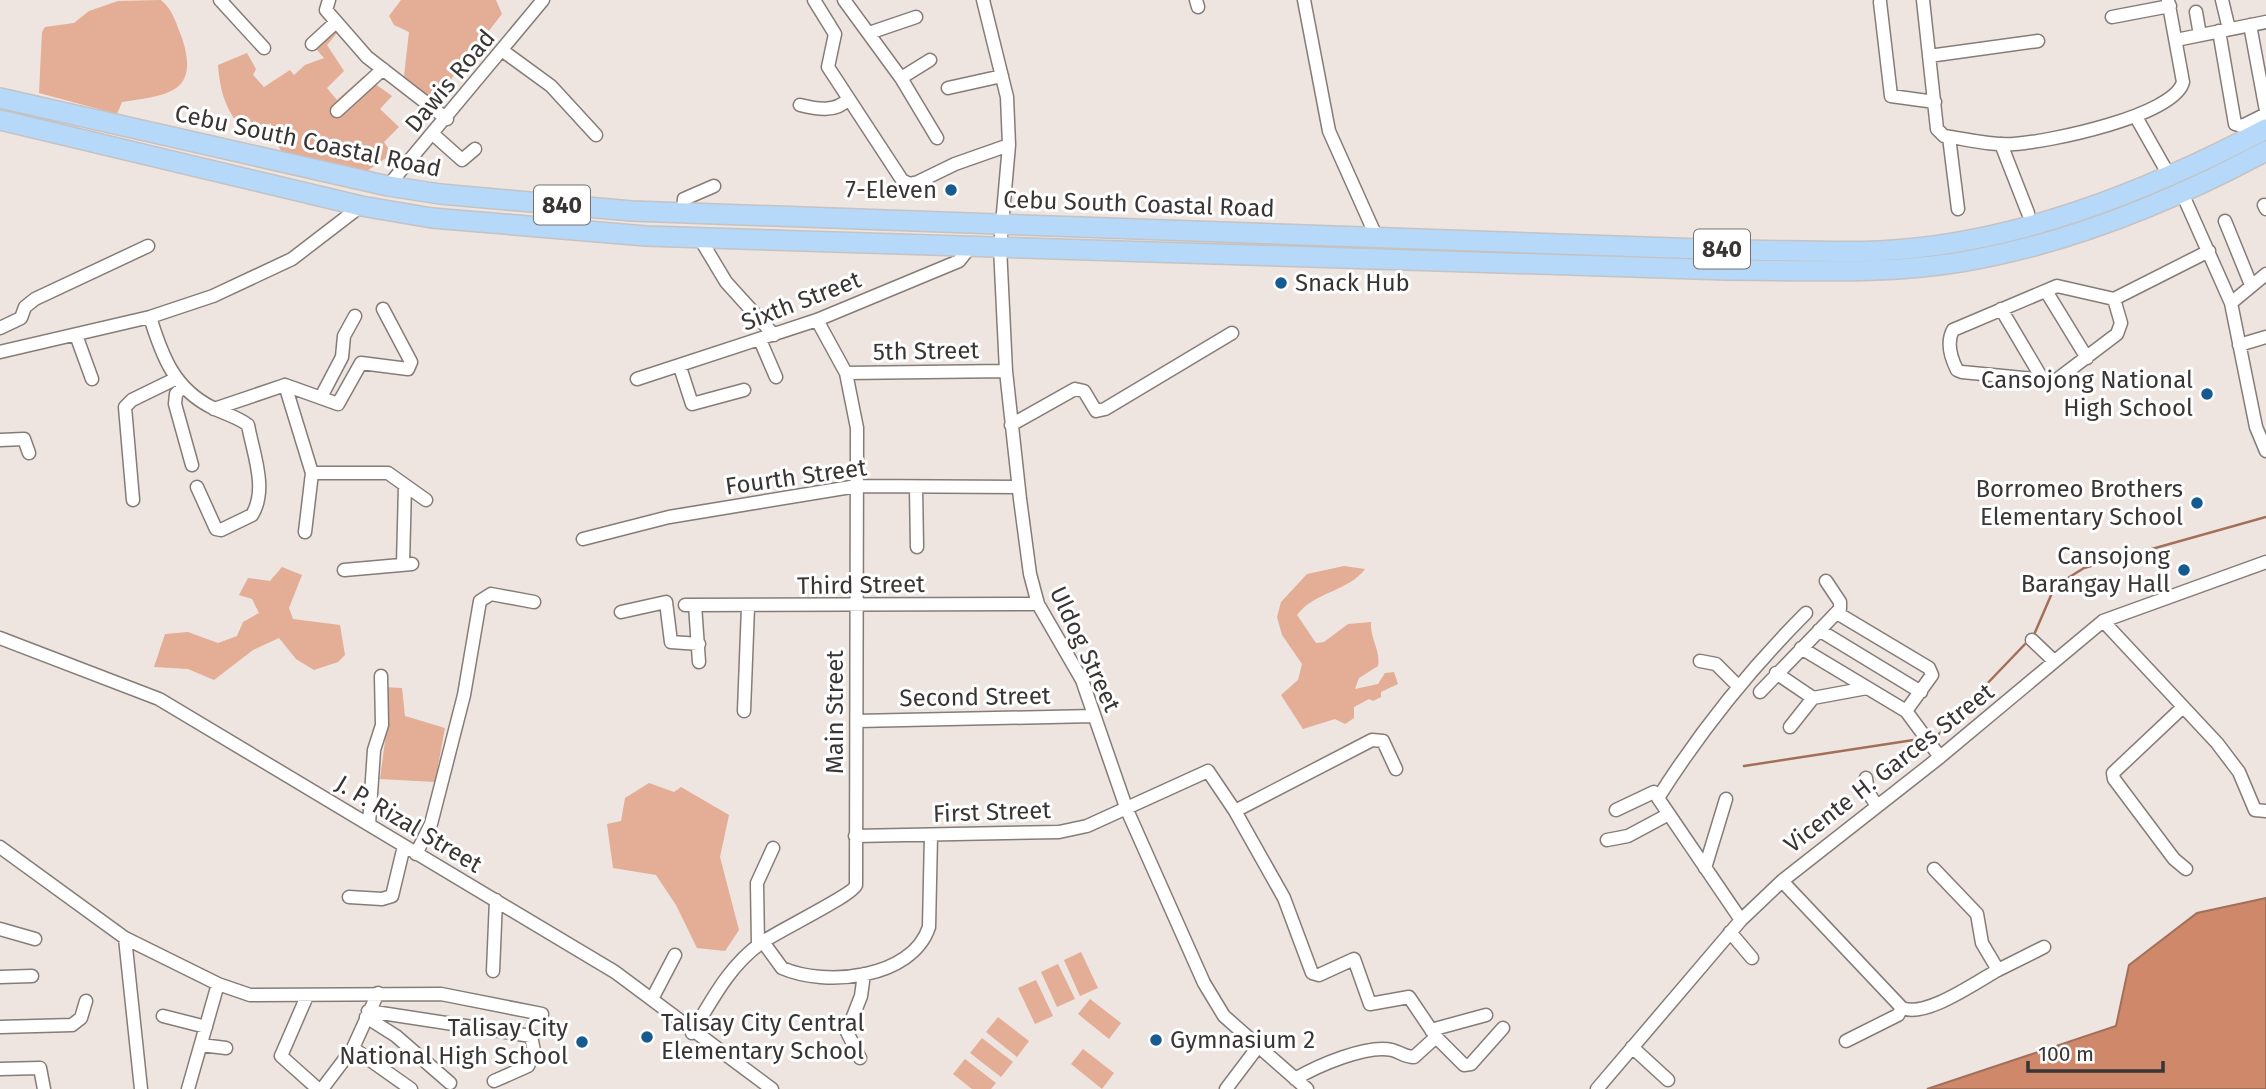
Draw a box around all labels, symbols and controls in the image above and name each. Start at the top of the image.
street label: Dawis Road [399,24,501,138]
street label: Cebu South Coastal Road [172,99,444,183]
place label: 7-Eleven [845,176,937,204]
marker: 7-Eleven [943,182,959,198]
street label: Cebu South Coastal Road [1003,185,1275,223]
road number: 840 [534,186,590,224]
road number: 840 [1694,230,1750,268]
street label: Sixth Street [737,265,865,337]
place label: Snack Hub [1295,269,1410,297]
marker: Snack Hub [1273,275,1289,291]
street label: 5th Street [873,336,980,366]
place label: Cansojong National High School [1981,366,2193,422]
marker: Cansojong National High School [2199,386,2215,402]
street label: Fourth Street [724,453,869,501]
place label: Borromeo Brothers Elementary School [1975,475,2183,531]
marker: Borromeo Brothers Elementary School [2189,495,2205,511]
place label: Cansojong Barangay Hall [2021,542,2171,598]
marker: Cansojong Barangay Hall [2176,562,2192,578]
street label: Third Street [797,570,925,600]
street label: Uldog Street [1044,582,1126,716]
street label: Main Street [821,650,849,774]
street label: Vicente H. Garces Street [1779,677,2000,858]
street label: Second Street [899,682,1051,712]
street label: J. P. Rizal Street [331,769,487,879]
street label: First Street [933,796,1052,828]
place label: Talisay City Central Elementary School [661,1009,865,1065]
place label: Talisay City National High School [339,1014,568,1070]
place label: Gymnasium 2 [1170,1026,1315,1054]
marker: Talisay City Central Elementary School [639,1029,655,1045]
scale bar [2028,1030,2163,1074]
marker: Gymnasium 2 [1148,1032,1164,1048]
marker: Talisay City National High School [574,1034,590,1050]
text: 100 m [2038,1041,2094,1067]

